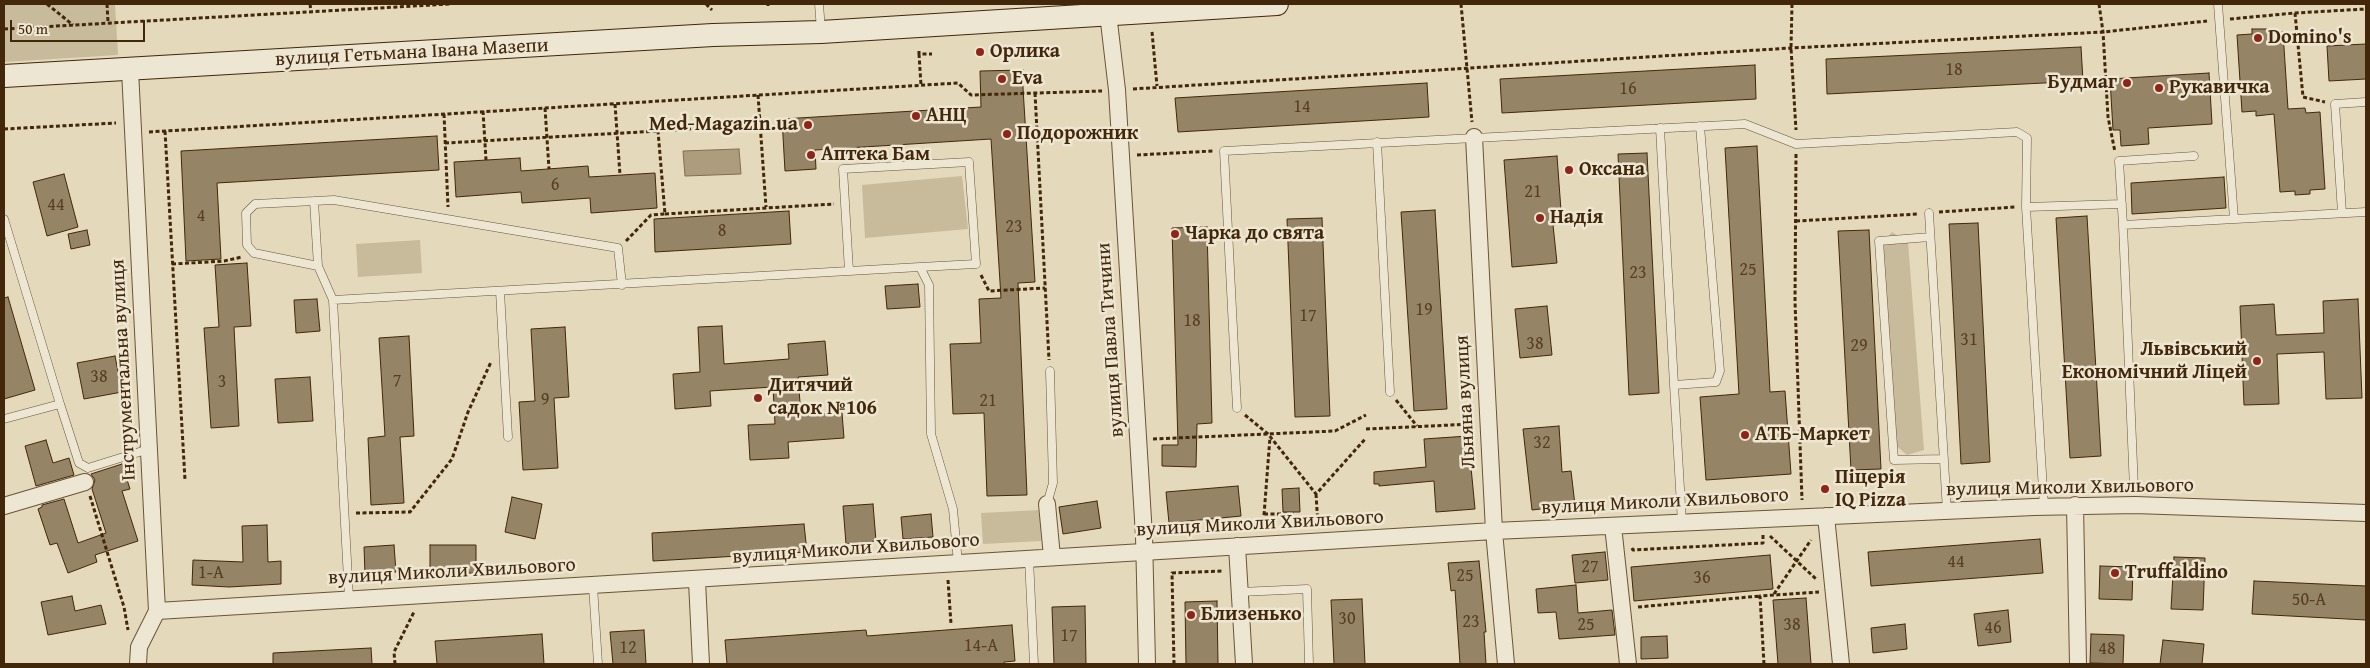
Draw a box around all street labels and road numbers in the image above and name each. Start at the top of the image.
street label: вулиця Гетьмана Івана Мазепи [275,34,549,72]
street label: вулиця Павла Тичини [1092,242,1130,438]
street label: Інструментальна вулиця [106,259,142,481]
street label: Льняна вулиця [1451,335,1481,469]
street label: вулиця Миколи Хвильового [1946,474,2194,502]
street label: вулиця Миколи Хвильового [1541,484,1789,520]
street label: вулиця Миколи Хвильового [1136,506,1384,542]
street label: вулиця Миколи Хвильового [732,528,980,570]
street label: вулиця Миколи Хвильового [328,554,576,590]

